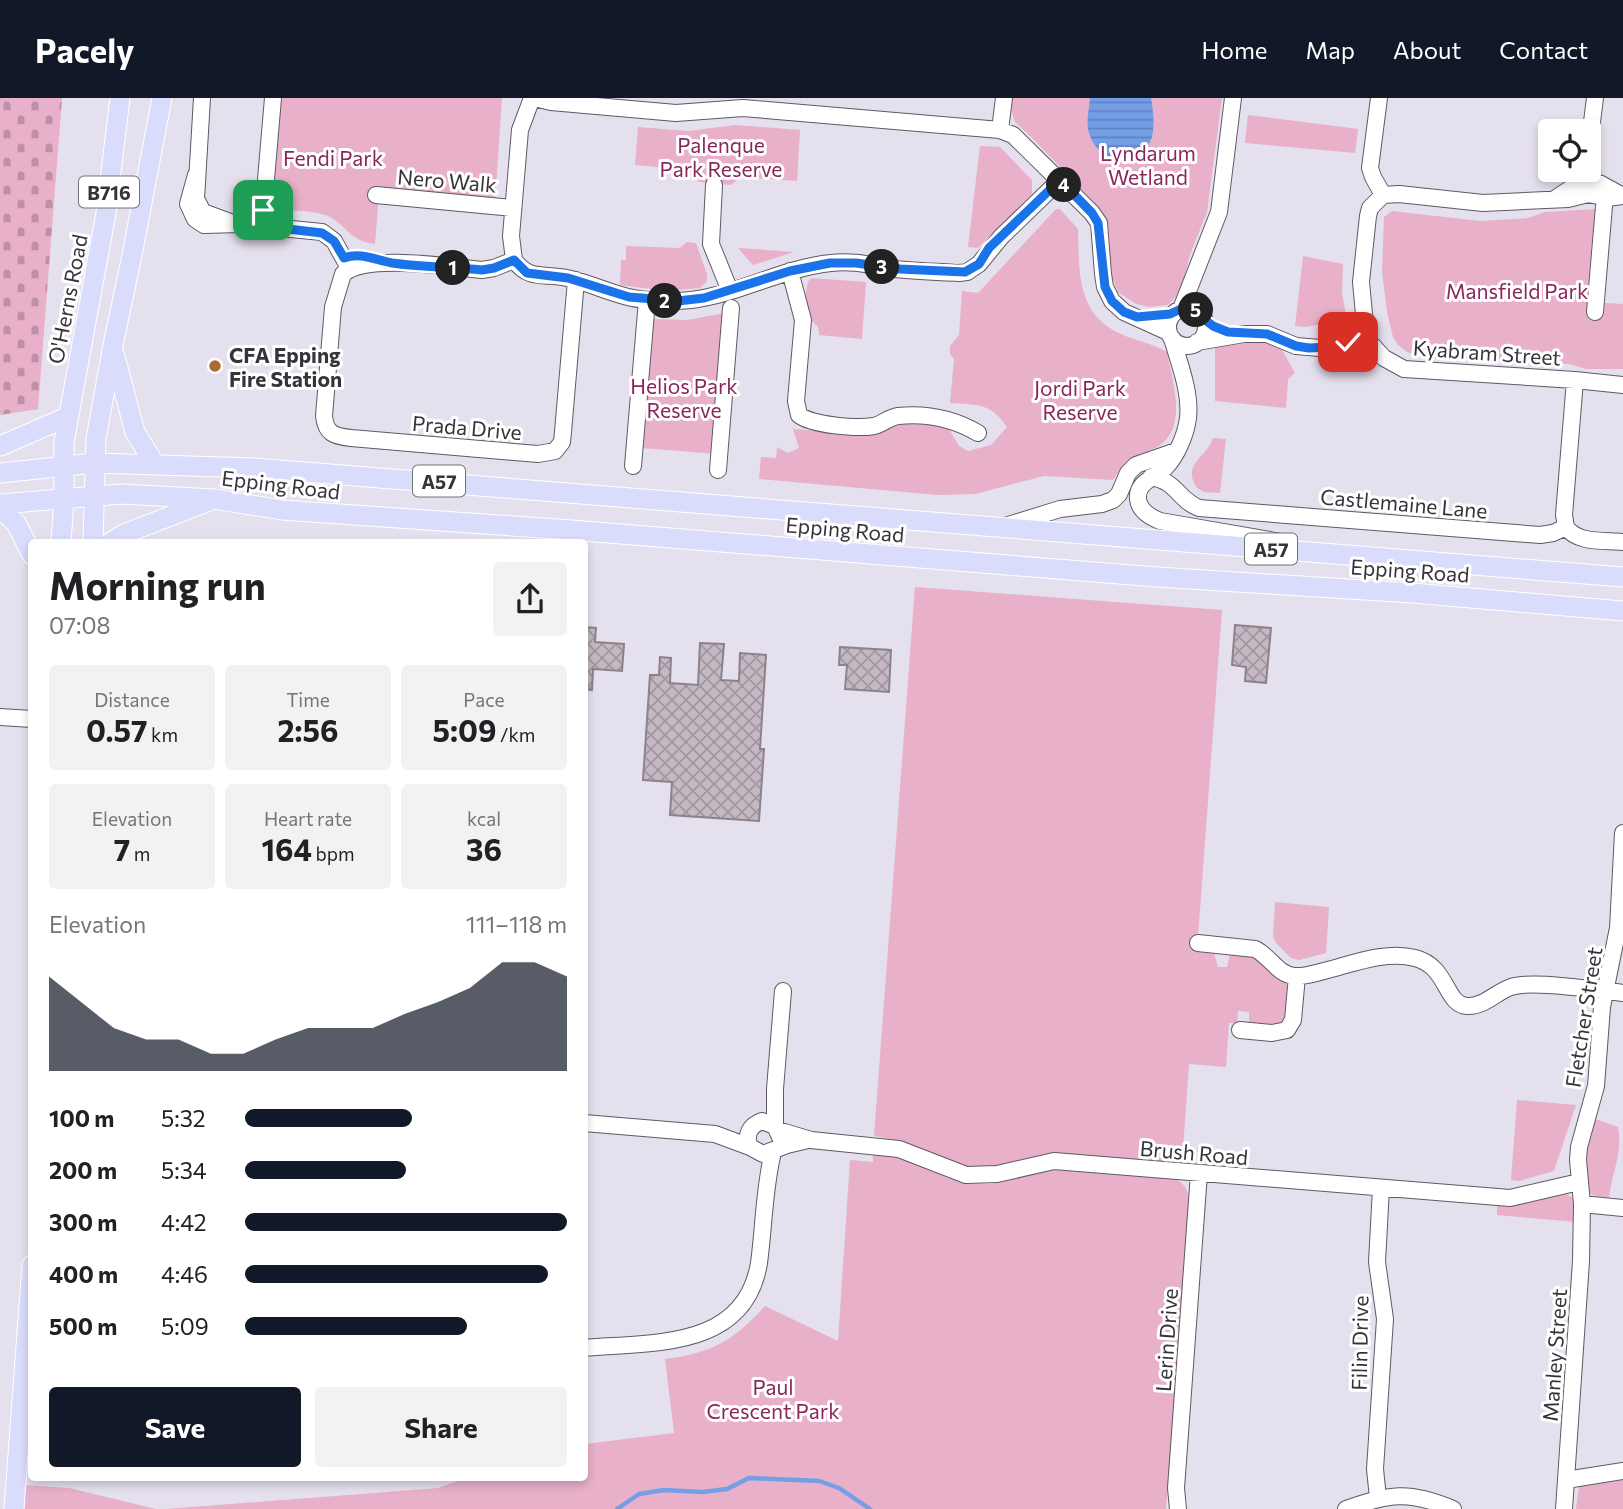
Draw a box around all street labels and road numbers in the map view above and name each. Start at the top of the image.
street label: Nero Walk [396,163,498,197]
road number: B716 [79,176,139,208]
street label: O'Herns Road [42,232,92,366]
street label: Kyabram Street [1412,334,1562,370]
street label: Prada Drive [411,410,523,444]
street label: Epping Road [220,464,342,504]
road number: A57 [413,466,465,496]
street label: Castlemaine Lane [1319,483,1489,523]
street label: Epping Road [785,511,905,547]
road number: A57 [1245,534,1297,564]
street label: Epping Road [1350,553,1470,587]
street label: Fletcher Street [1560,945,1606,1089]
street label: Brush Road [1139,1135,1249,1169]
street label: Lerin Drive [1150,1287,1182,1393]
street label: Manley Street [1537,1288,1571,1422]
street label: Filin Drive [1346,1295,1372,1391]

